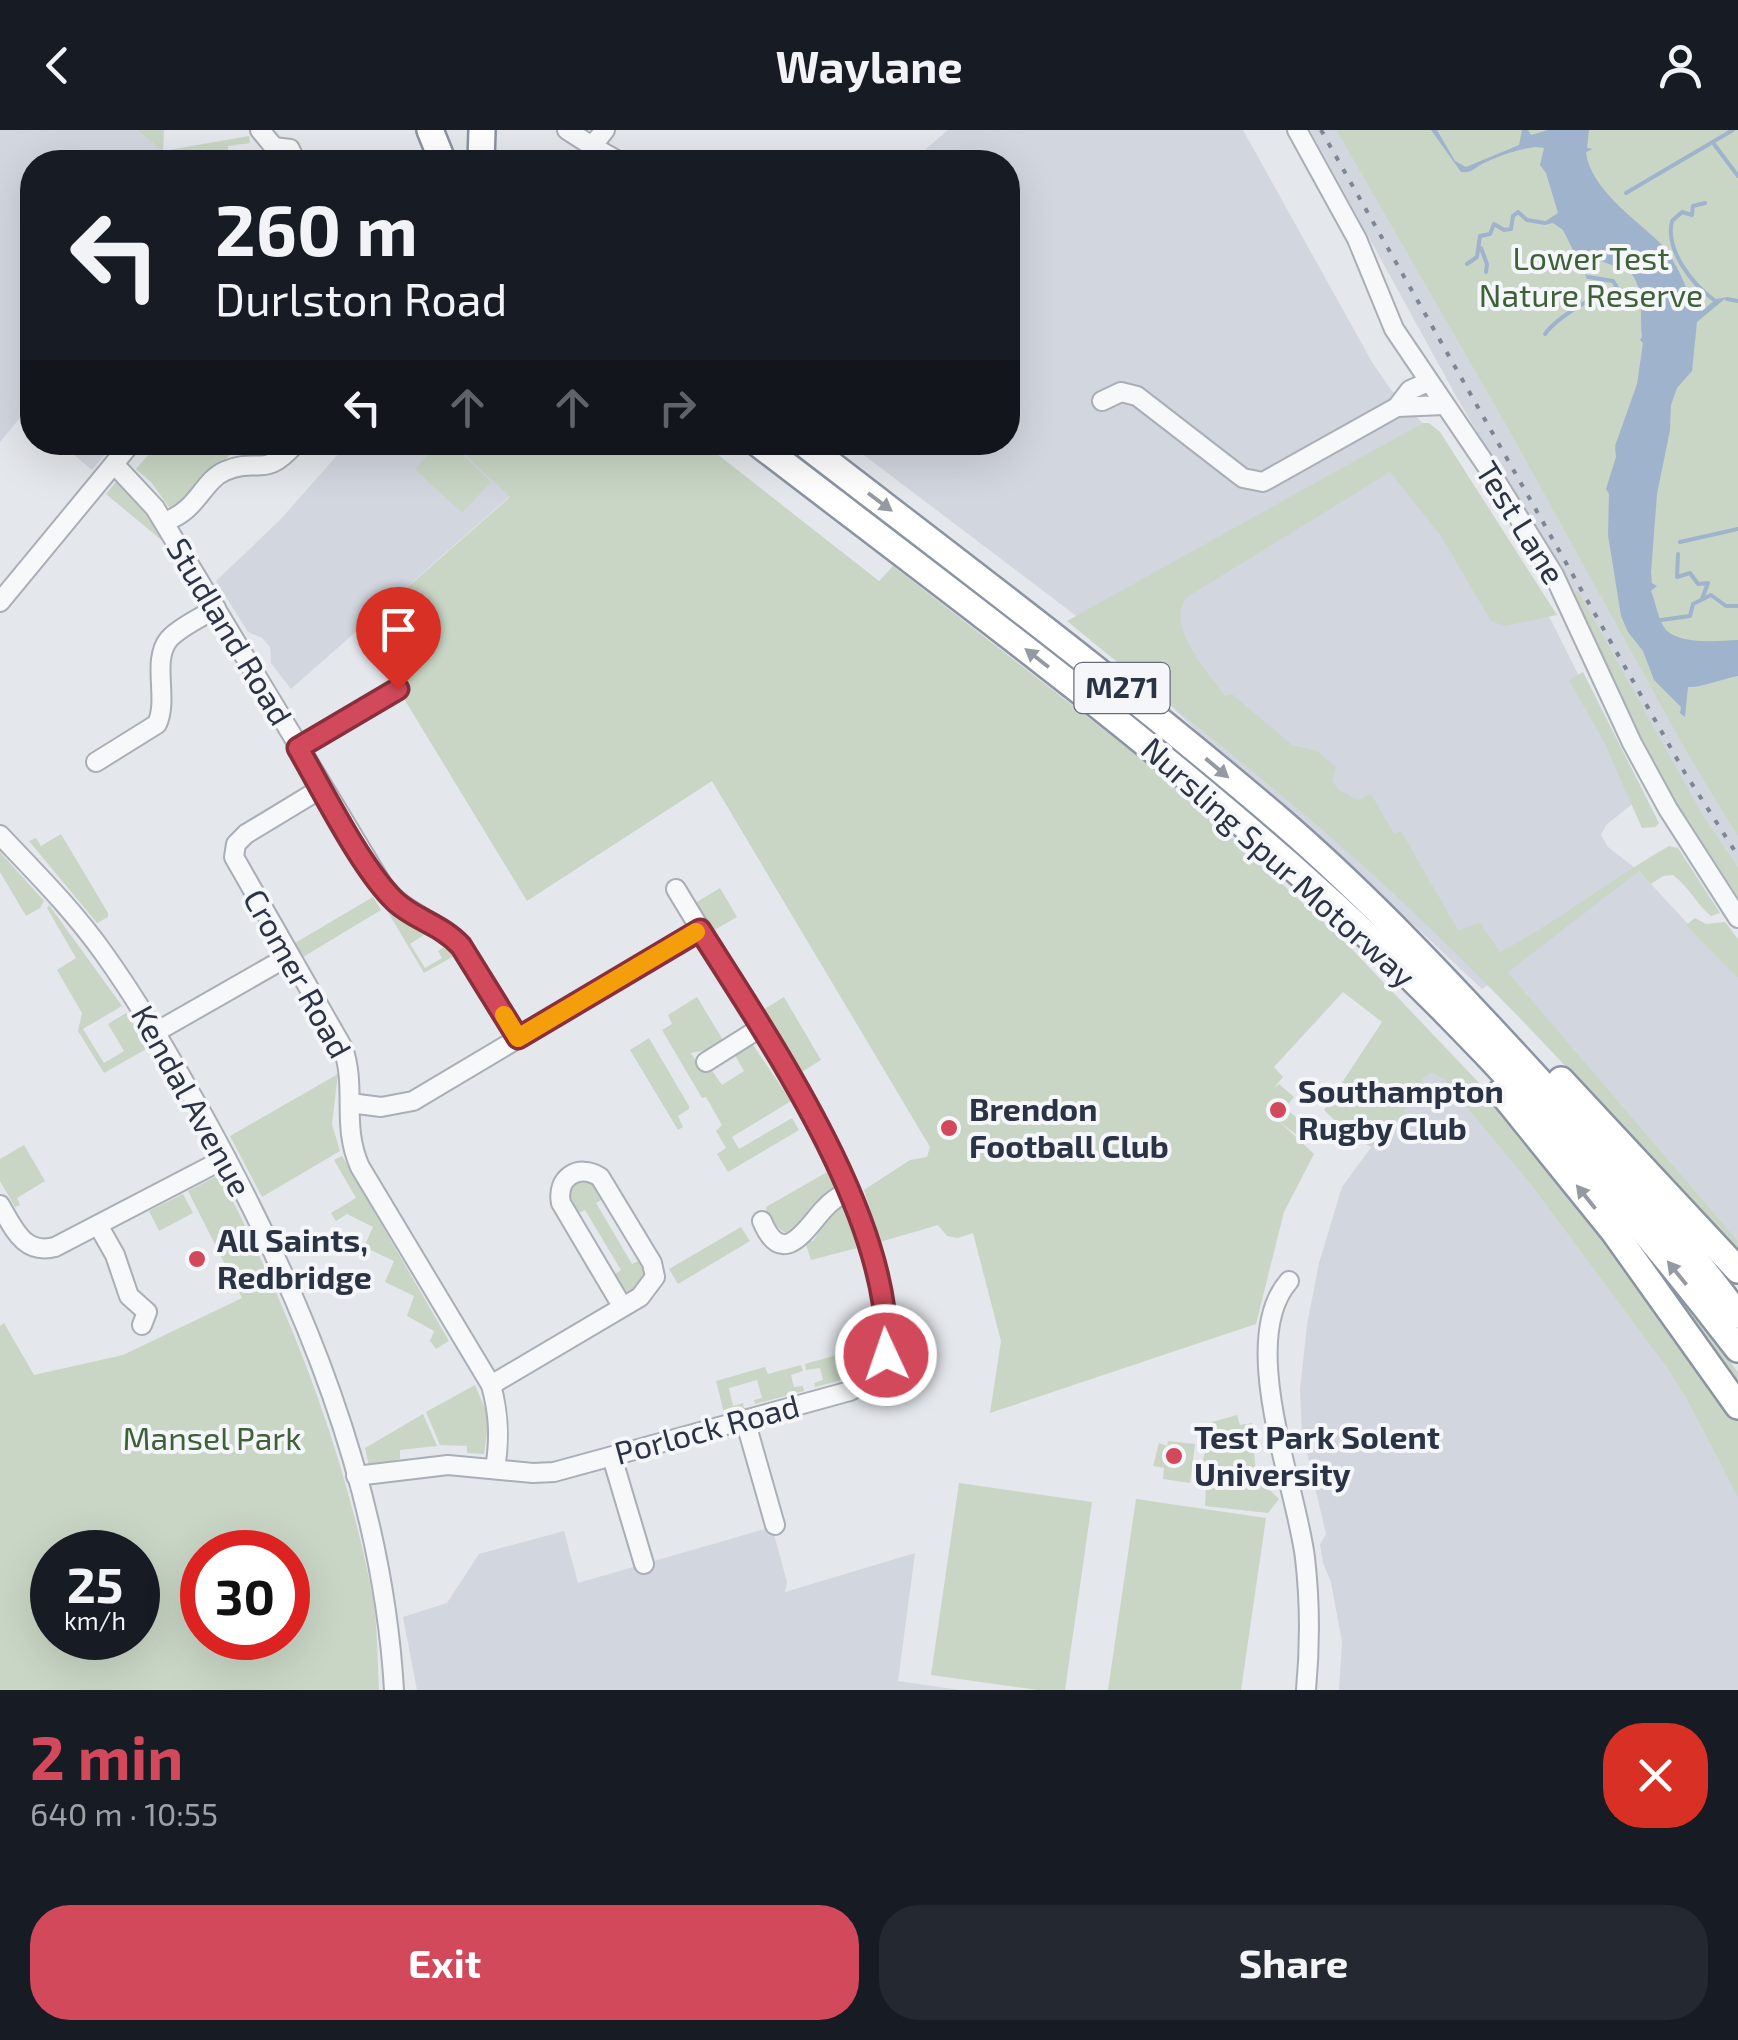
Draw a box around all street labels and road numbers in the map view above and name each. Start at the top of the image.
street label: Test Lane [1469,454,1574,590]
street label: Studland Road [160,531,301,731]
road number: M271 [1074,663,1170,713]
street label: Nursling Spur Motorway [1135,729,1424,994]
street label: Cromer Road [237,882,361,1064]
street label: Kendal Avenue [125,998,261,1202]
street label: Porlock Road [610,1385,803,1471]

